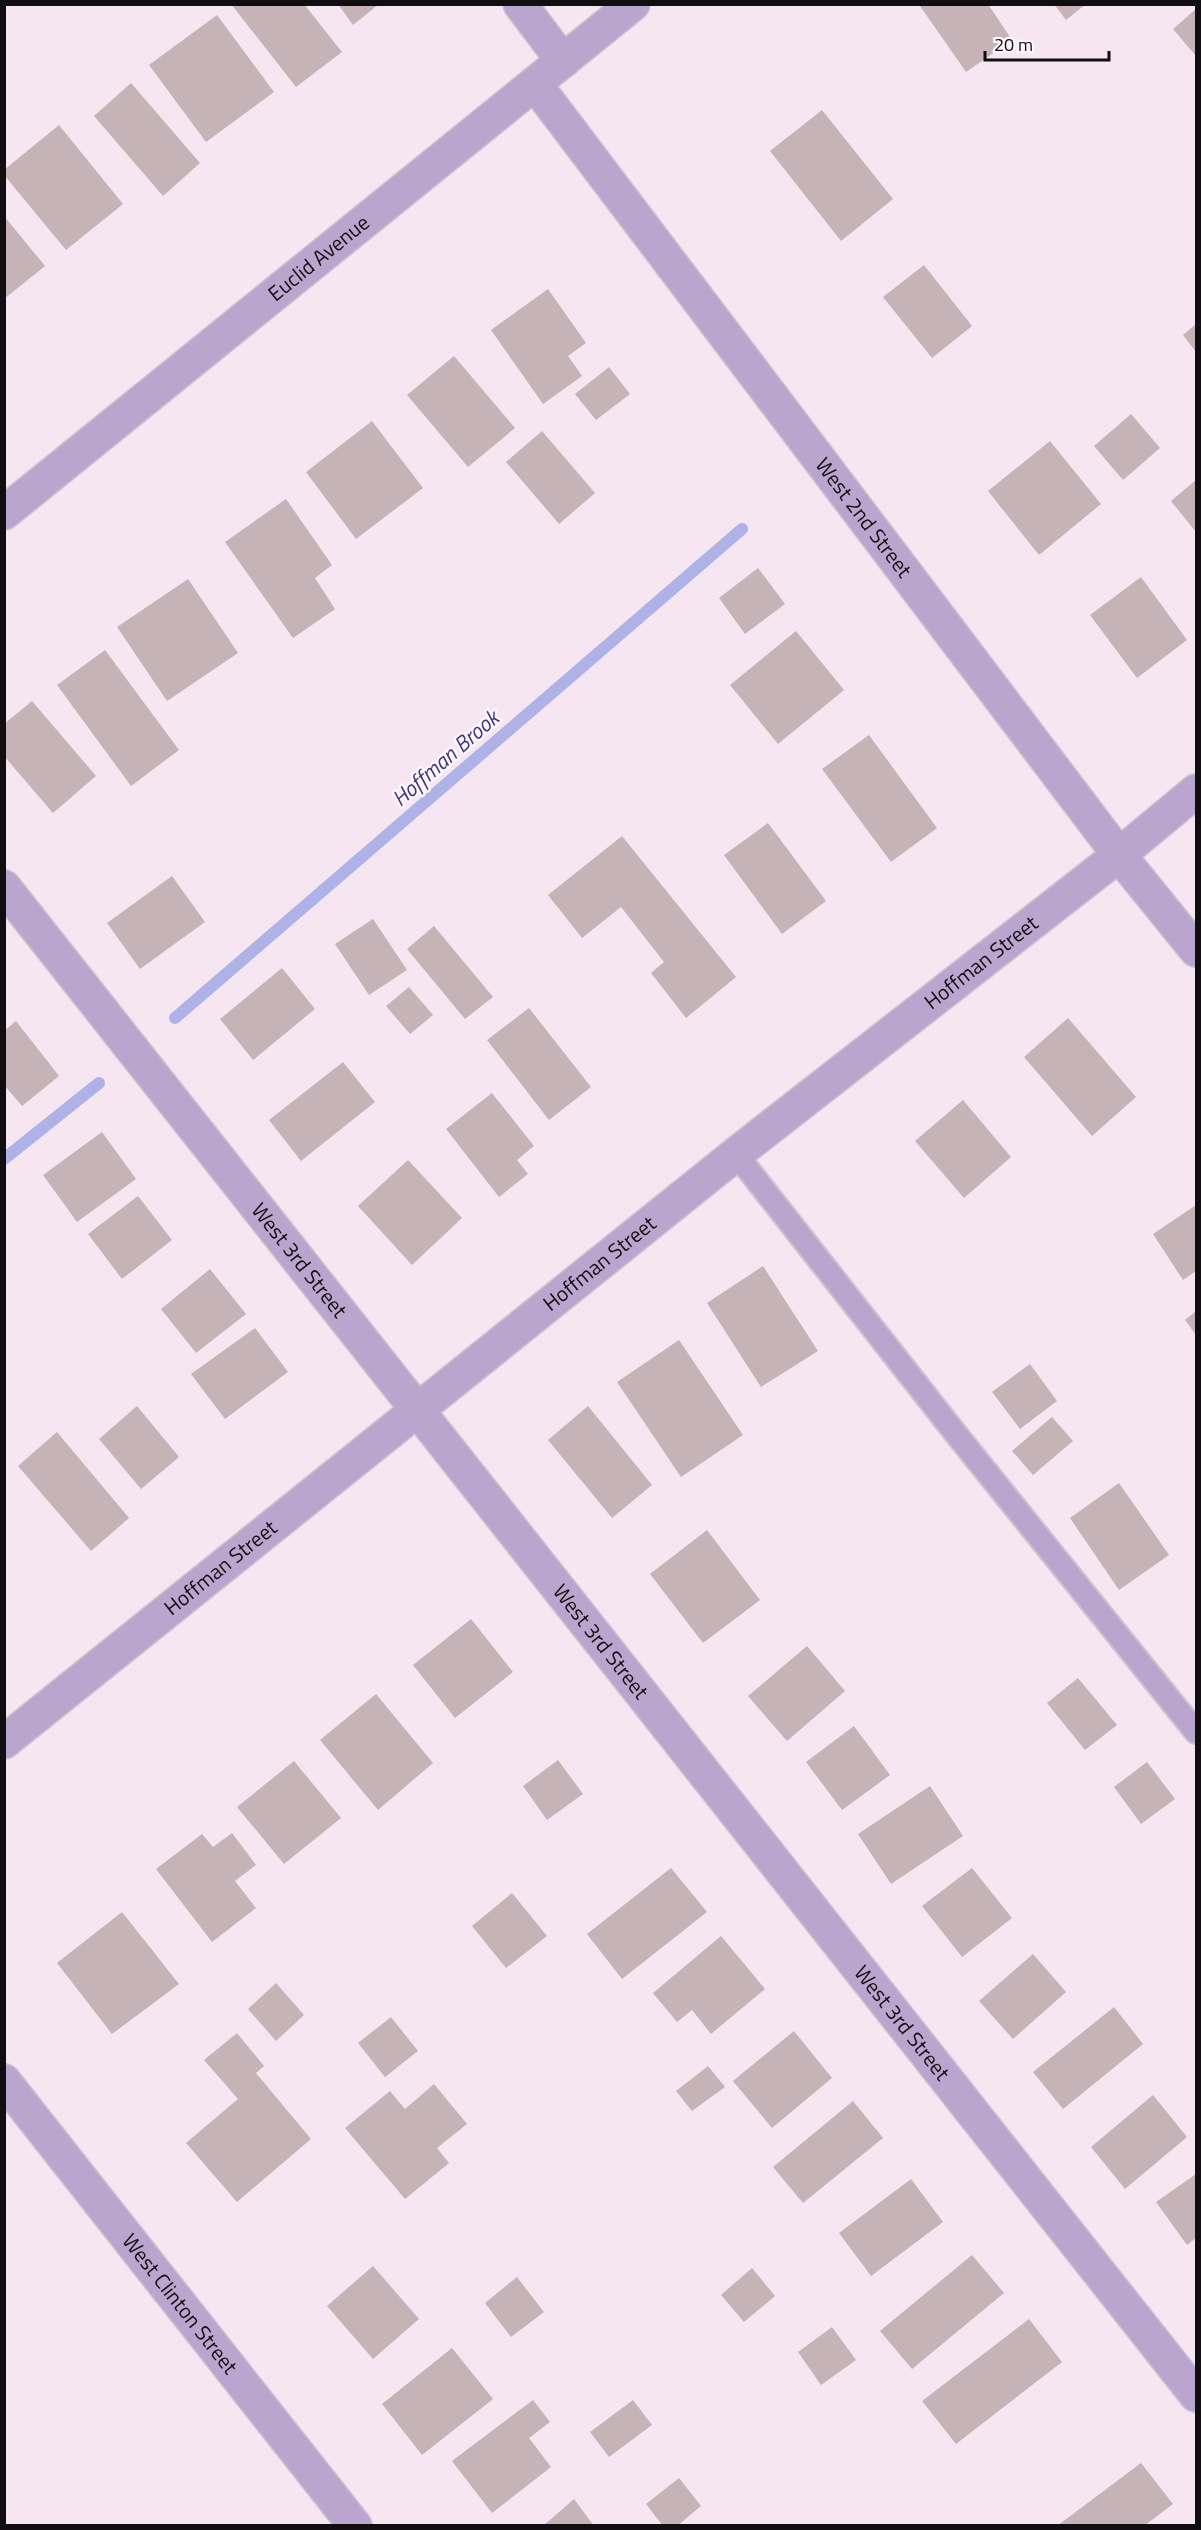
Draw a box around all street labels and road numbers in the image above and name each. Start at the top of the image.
street label: Euclid Avenue [260,206,376,308]
street label: West 2nd Street [808,450,921,584]
street label: Hoffman Street [917,907,1045,1017]
street label: West 3rd Street [244,1195,356,1325]
street label: Hoffman Street [535,1207,663,1318]
street label: Hoffman Street [157,1511,284,1623]
street label: West 3rd Street [546,1577,657,1706]
street label: West 3rd Street [847,1958,959,2087]
street label: West Clinton Street [115,2226,247,2381]

